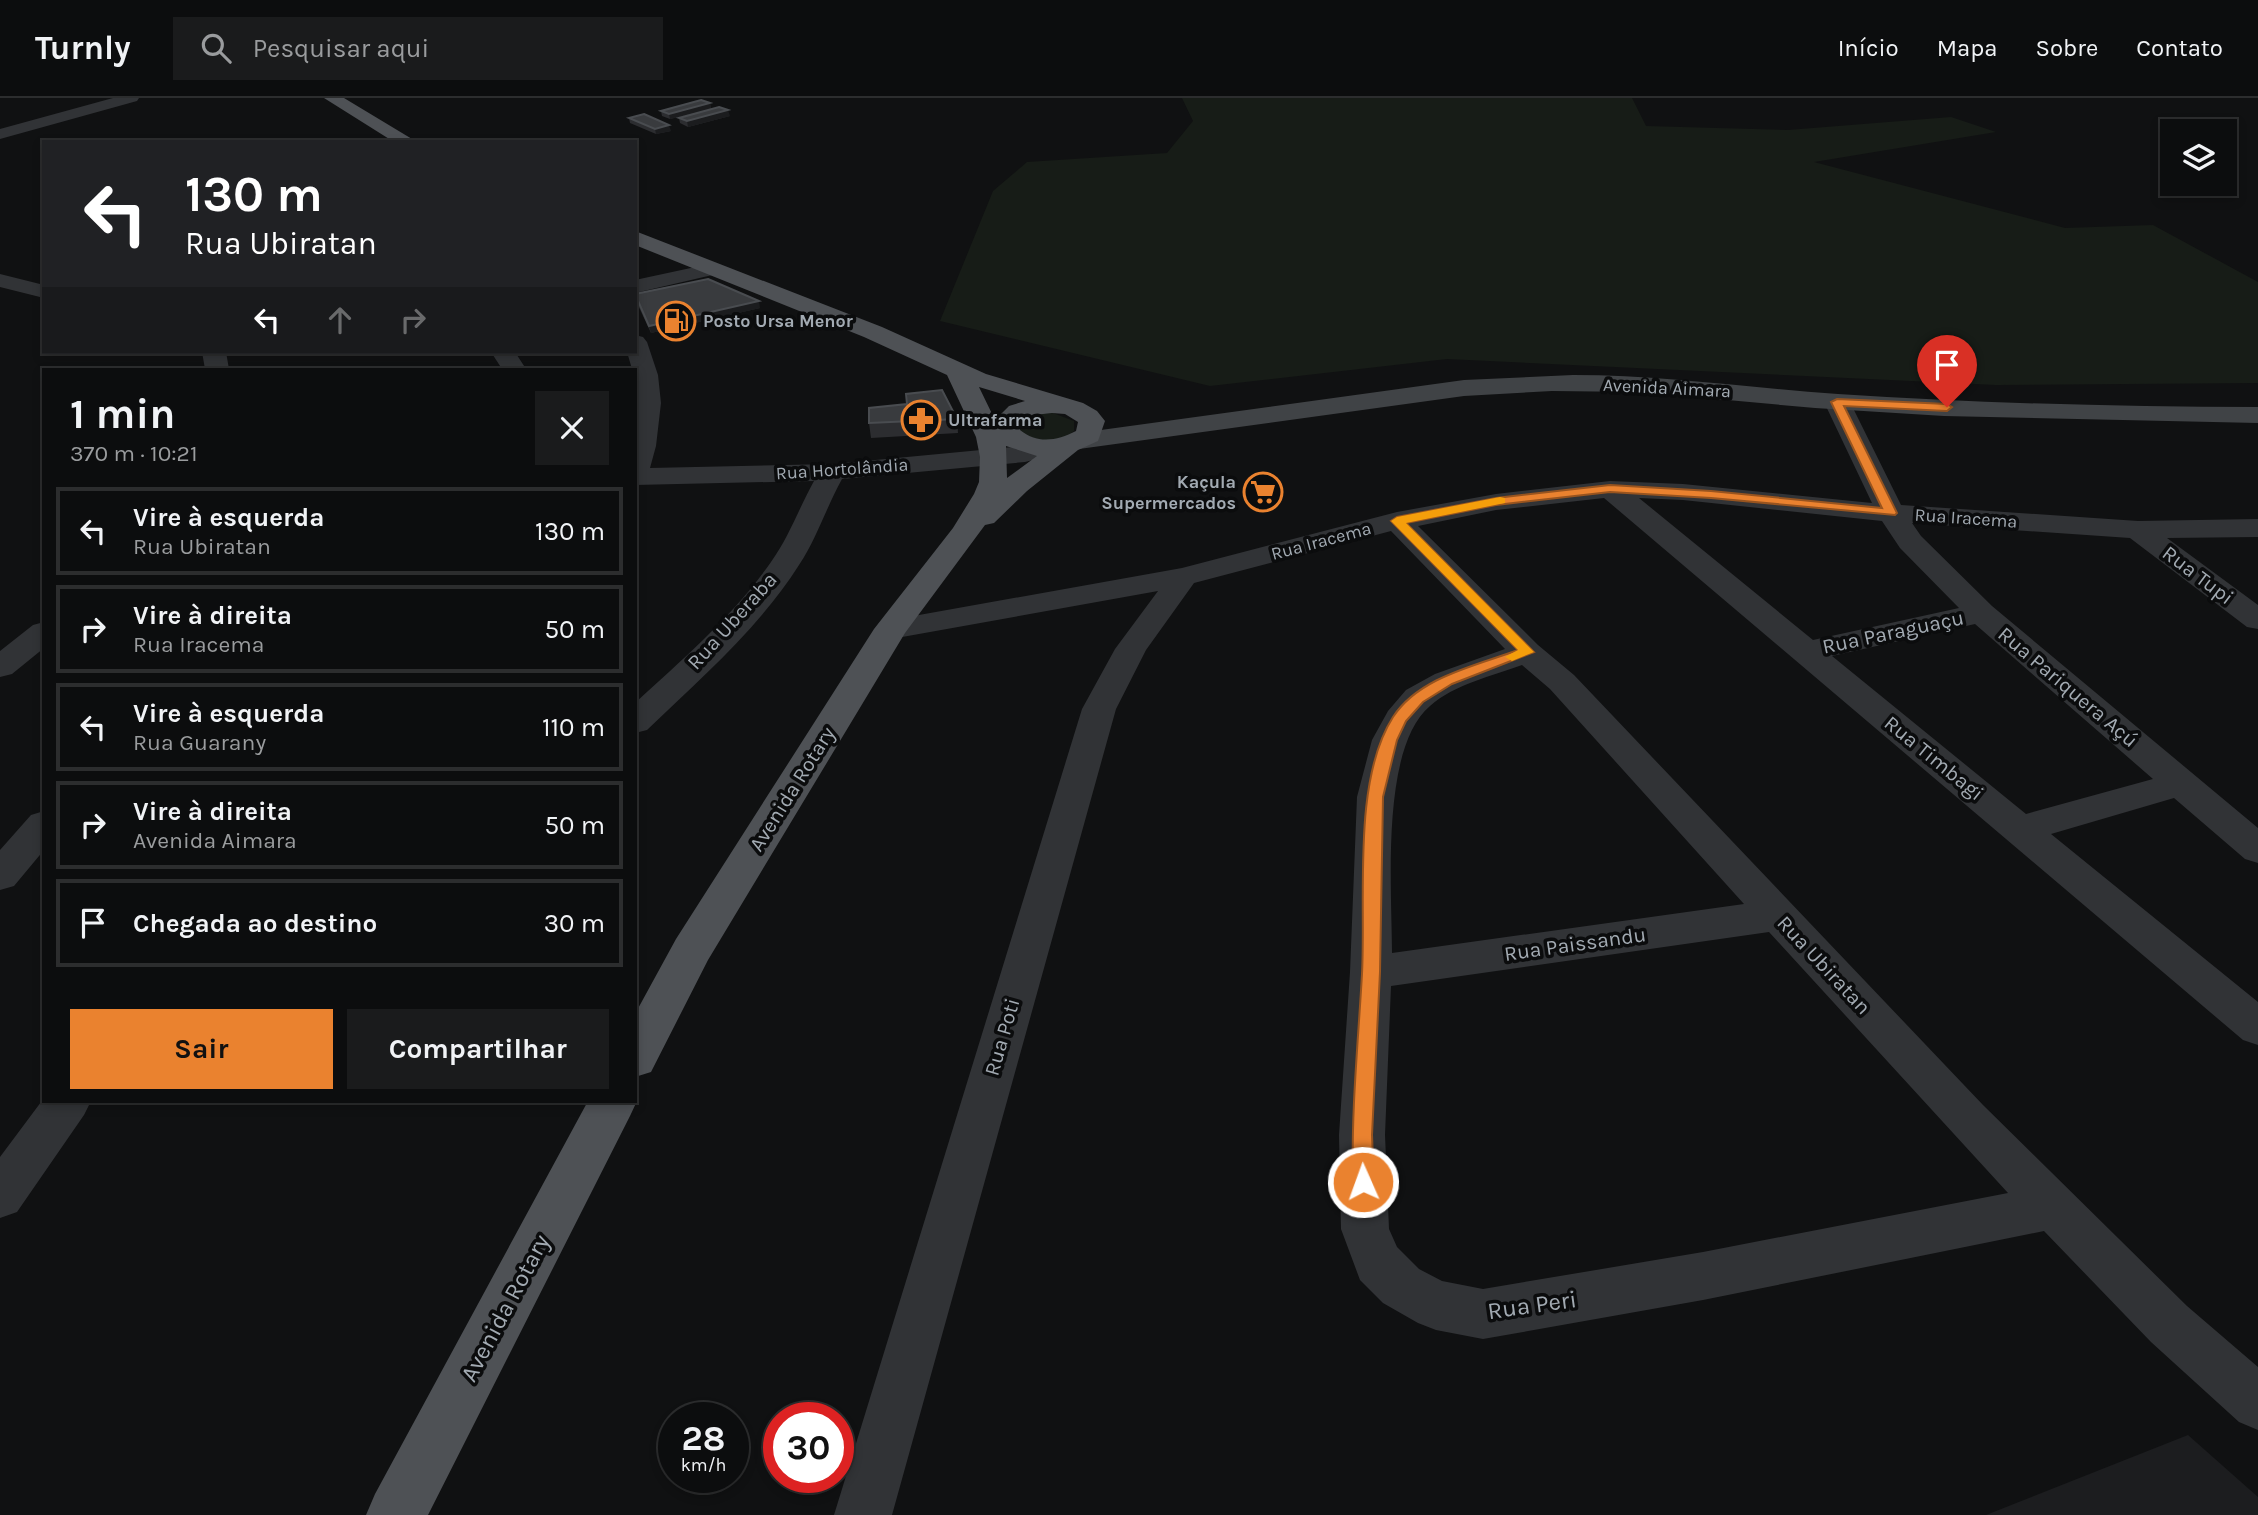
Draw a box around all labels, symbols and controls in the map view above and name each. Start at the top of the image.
search box [173,17,663,80]
text: Turnly [35,29,131,67]
icon: search [197,29,235,67]
text: Pesquisar aqui [253,33,429,64]
text: Início [1838,34,1899,62]
text: Mapa [1937,34,1997,62]
text: Sobre [2035,34,2098,62]
text: Contato [2136,34,2223,62]
map controls [2160,119,2237,196]
button: layers [2160,119,2237,196]
text: 130 m [185,166,323,223]
icon: left [70,168,161,259]
text: Rua Ubiratan [185,225,377,262]
fuel station icon: Posto Ursa Menor [655,300,697,342]
icon: left [248,301,286,339]
icon: ahead [321,301,359,339]
icon: right [394,301,432,339]
place label: Posto Ursa Menor [703,310,853,332]
pin [1917,335,1977,407]
icon: arrive [1928,346,1966,384]
street label: Avenida Aimara [1602,374,1732,402]
text: 1 min [70,389,175,439]
button: close [535,391,609,465]
pharmacy icon: Ultrafarma [900,399,942,441]
place label: Ultrafarma [948,409,1042,431]
text: 370 m · 10:21 [70,440,198,467]
street label: Rua Hortolândia [775,453,909,485]
place label: Kaçula Supermercados [1101,471,1236,514]
supermarket icon: Kaçula Supermercados [1242,471,1284,513]
text: Vire à esquerda [133,502,324,533]
street label: Rua Iracema [1914,503,2018,533]
icon: left [74,512,112,550]
text: 130 m [535,516,605,547]
street label: Rua Iracema [1268,517,1374,565]
text: Rua Ubiratan [133,533,271,560]
street label: Rua Tupi [2158,541,2238,609]
street label: Rua Uberaba [682,568,782,674]
text: Vire à direita [133,600,292,631]
street label: Rua Paraguaçu [1820,605,1966,659]
icon: right [74,610,112,648]
text: 50 m [544,614,605,645]
street label: Rua Pariquera Açú [1993,622,2143,752]
text: Rua Iracema [133,631,264,658]
text: Vire à esquerda [133,698,324,729]
icon: left [74,708,112,746]
street label: Rua Timbagi [1880,711,1988,805]
text: 110 m [542,712,605,743]
street label: Avenida Rotary [744,722,840,856]
text: Rua Guarany [133,729,266,756]
text: Vire à direita [133,796,292,827]
icon: right [74,806,112,844]
text: 50 m [544,810,605,841]
text: Avenida Aimara [133,827,297,854]
icon: arrive [74,904,112,942]
text: Chegada ao destino [133,908,377,939]
text: 30 m [544,908,605,939]
street label: Rua Ubiratan [1772,911,1876,1019]
street label: Rua Paissandu [1503,922,1647,966]
street label: Rua Poti [980,996,1024,1078]
button: Sair [70,1009,333,1089]
button: Compartilhar [347,1009,609,1089]
position arrow [1326,1145,1400,1219]
street label: Avenida Rotary [455,1230,555,1386]
street label: Rua Peri [1486,1285,1578,1325]
speed limit sign: 30 [763,1402,854,1493]
text: 28 [682,1418,725,1459]
text: km/h [681,1454,726,1476]

